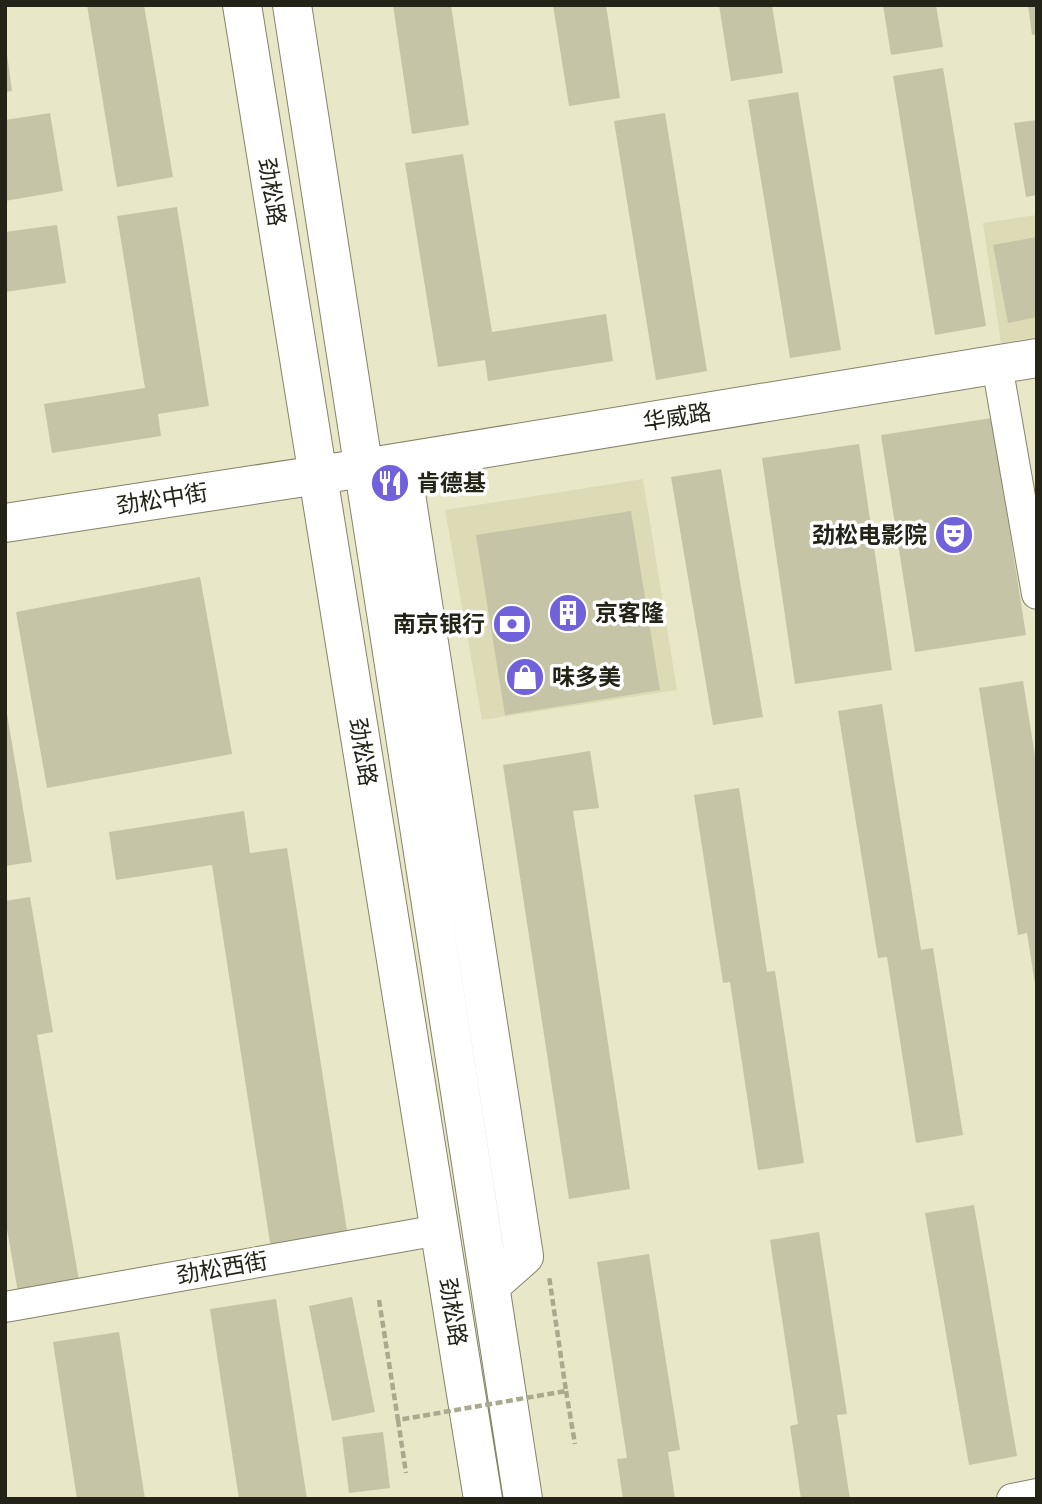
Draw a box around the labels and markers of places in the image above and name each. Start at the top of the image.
restaurant icon: 肯德基 [369,462,411,504]
place label: 肯德基 [417,466,486,498]
theatre icon: 劲松电影院 [933,514,975,556]
place label: 劲松电影院 [812,518,927,550]
building icon: 京客隆 [547,592,589,634]
place label: 京客隆 [595,596,664,628]
bank icon: 南京银行 [491,603,533,645]
place label: 南京银行 [393,607,485,639]
shop icon: 味多美 [504,656,546,698]
place label: 味多美 [552,660,621,692]

